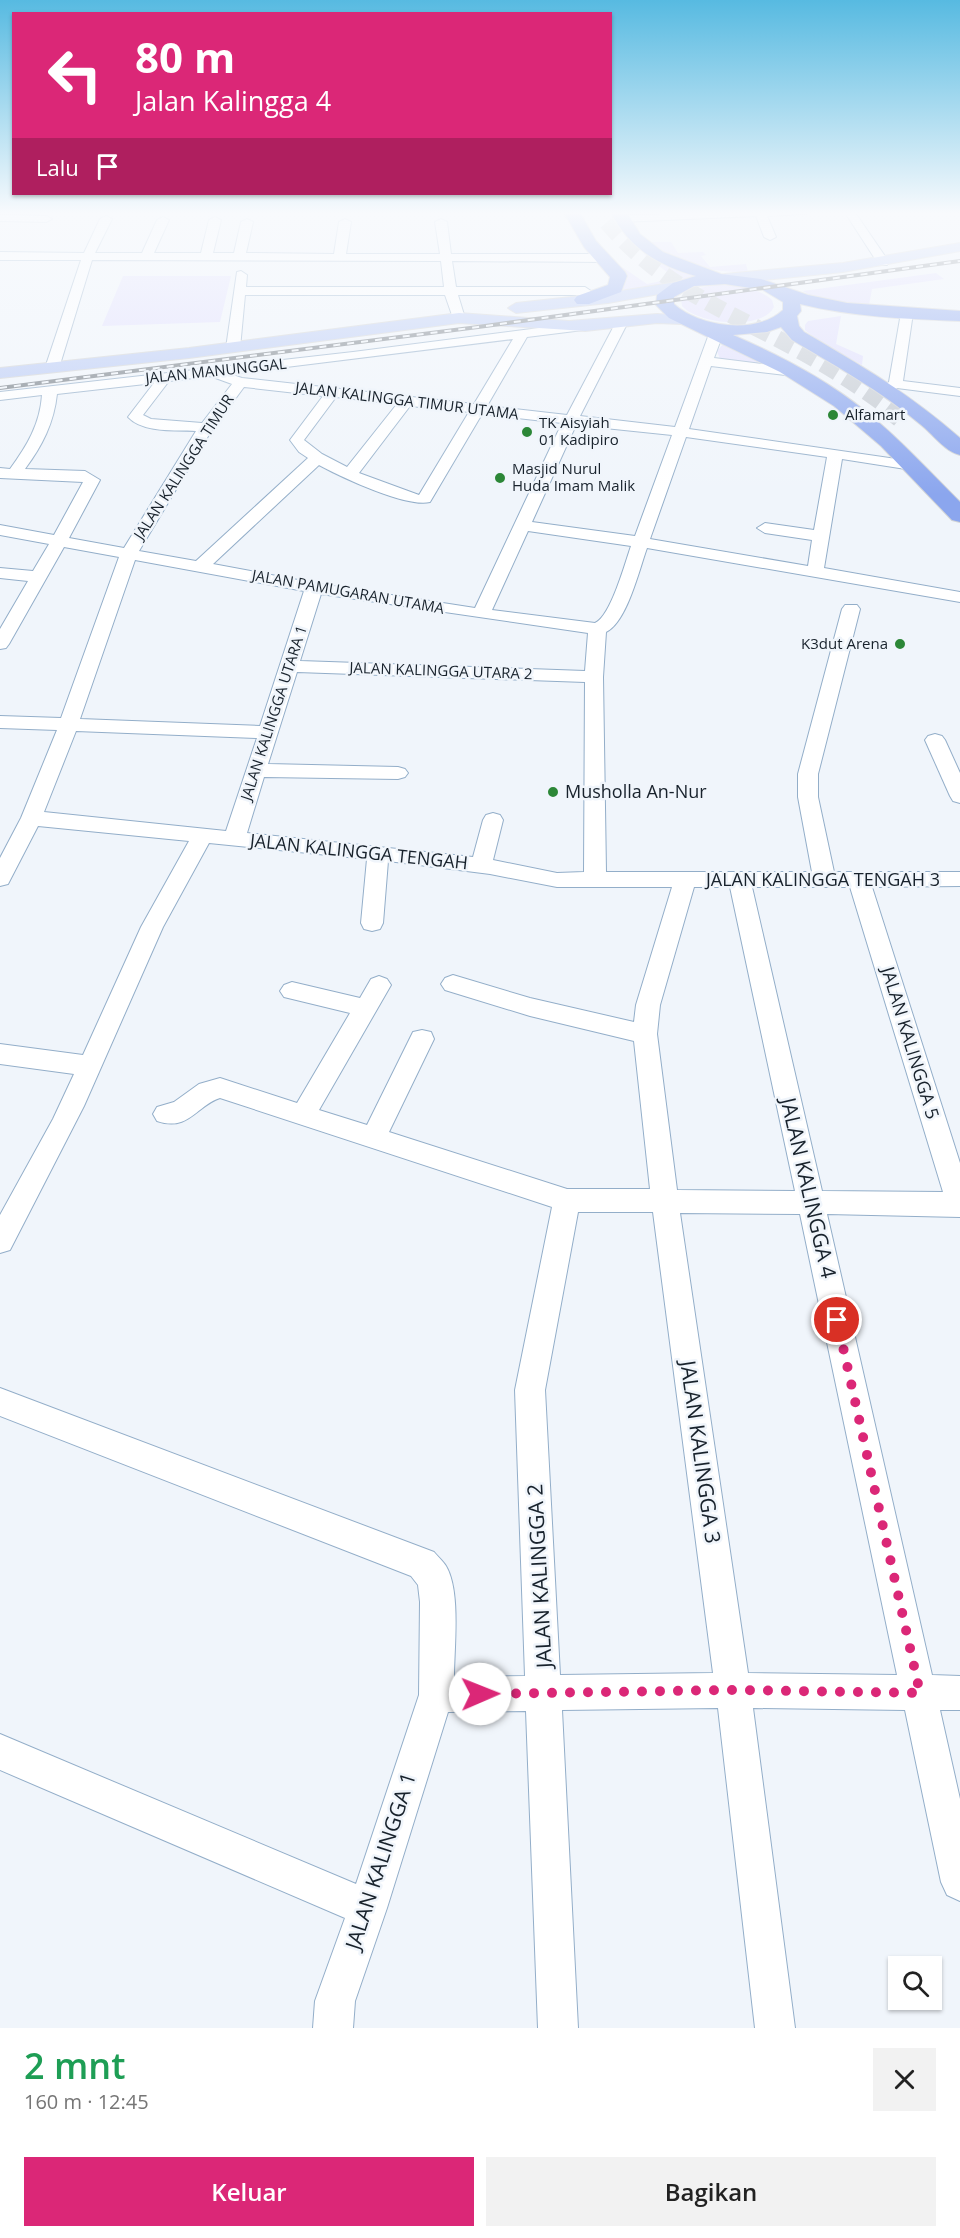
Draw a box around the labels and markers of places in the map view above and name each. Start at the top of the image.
place label: Alfamart [845,404,905,424]
marker: Alfamart [826,408,840,422]
place label: TK Aisyiah 01 Kadipiro [539,412,619,449]
marker: TK Aisyiah 01 Kadipiro [520,425,534,439]
place label: Masjid Nurul Huda Imam Malik [512,458,635,495]
marker: Masjid Nurul Huda Imam Malik [493,471,507,485]
place label: K3dut Arena [801,633,888,653]
marker: K3dut Arena [893,637,907,651]
place label: Musholla An-Nur [565,779,707,803]
marker: Musholla An-Nur [546,785,560,799]
pin [811,1294,862,1345]

